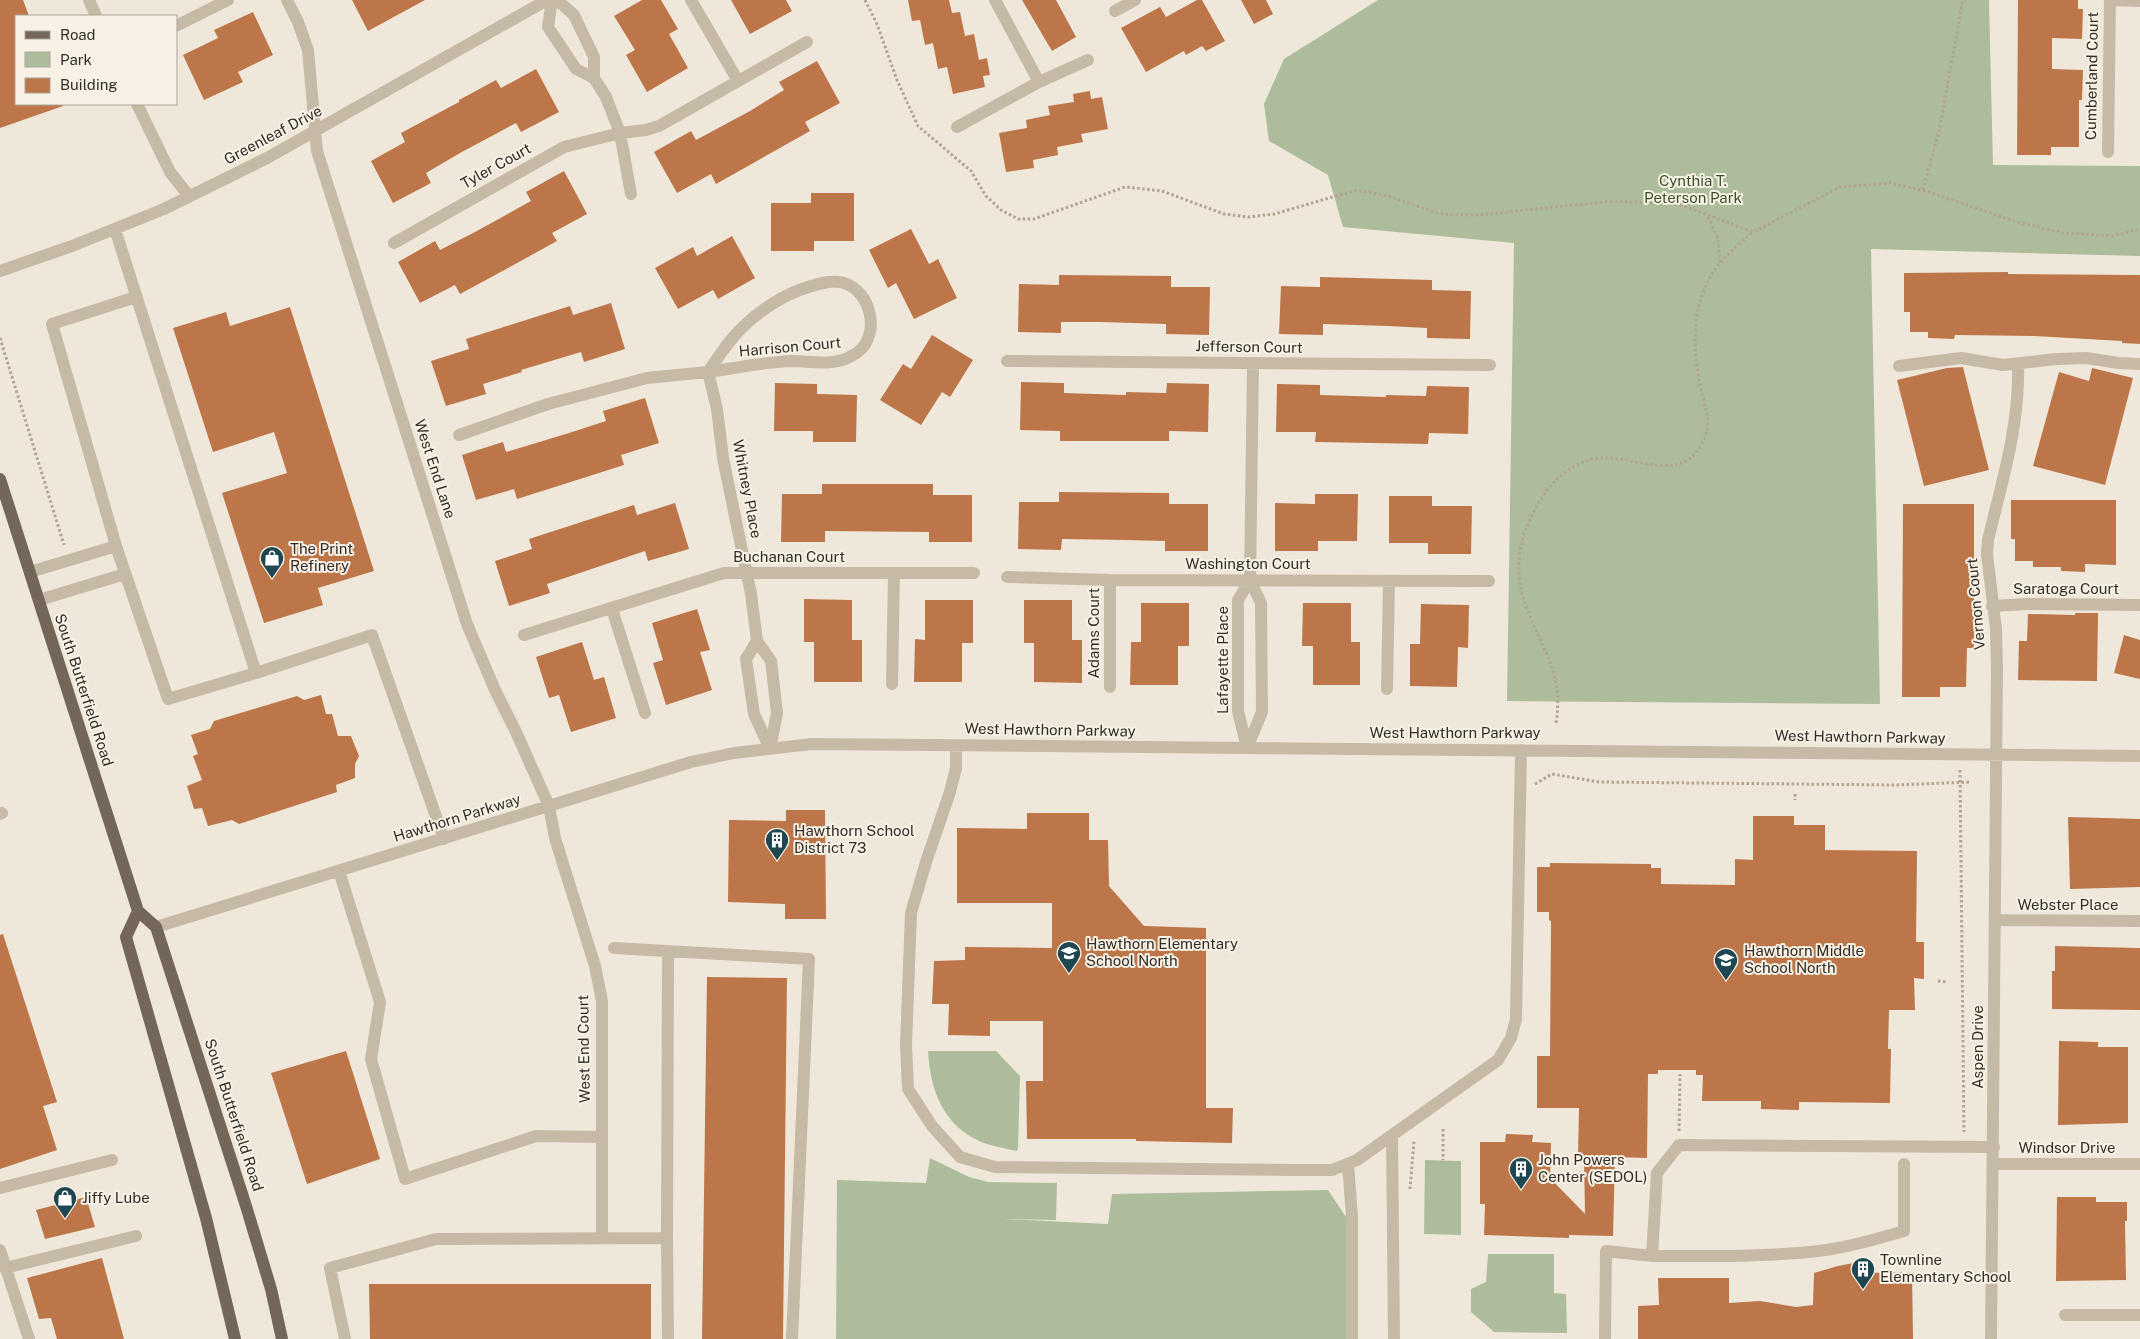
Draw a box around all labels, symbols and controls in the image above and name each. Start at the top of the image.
street label: Cumberland Court [2082,11,2101,140]
legend [15,15,178,105]
text: Road [60,26,96,43]
text: Park [60,51,92,68]
text: Building [60,76,118,93]
street label: Greenleaf Drive [221,102,325,168]
street label: Tyler Court [458,139,534,192]
park label: Cynthia T. Peterson Park [1644,172,1742,206]
street label: Harrison Court [738,334,842,359]
street label: Jefferson Court [1195,337,1303,356]
street label: West End Lane [411,417,460,521]
street label: Whitney Place [730,438,765,540]
place label: The Print Refinery [290,540,353,574]
shop icon: The Print Refinery [259,545,285,579]
street label: Buchanan Court [733,548,845,565]
street label: Washington Court [1185,555,1311,572]
street label: Vernon Court [1963,557,1988,651]
street label: Saratoga Court [2013,580,2119,597]
street label: Adams Court [1085,587,1102,678]
street label: Lafayette Place [1214,606,1231,714]
street label: South Butterfield Road [52,611,117,768]
street label: West Hawthorn Parkway [964,720,1136,739]
street label: West Hawthorn Parkway [1369,724,1541,741]
street label: West Hawthorn Parkway [1774,727,1946,746]
street label: Hawthorn Parkway [391,790,523,845]
place label: Hawthorn School District 73 [794,822,915,856]
building icon: Hawthorn School District 73 [764,827,790,861]
street label: Webster Place [2018,896,2119,913]
place label: Hawthorn Elementary School North [1086,935,1238,969]
school or university icon: Hawthorn Elementary School North [1056,940,1082,974]
place label: Hawthorn Middle School North [1744,942,1864,976]
school or university icon: Hawthorn Middle School North [1713,947,1739,981]
street label: West End Court [574,995,593,1103]
street label: Aspen Drive [1969,1005,1986,1089]
street label: South Butterfield Road [202,1036,267,1193]
street label: Windsor Drive [2018,1139,2116,1156]
place label: John Powers Center (SEDOL) [1538,1151,1647,1185]
building icon: John Powers Center (SEDOL) [1508,1156,1534,1190]
shop icon: Jiffy Lube [52,1185,78,1219]
place label: Jiffy Lube [82,1189,150,1206]
place label: Townline Elementary School [1880,1251,2012,1285]
building icon: Townline Elementary School [1850,1256,1876,1290]

